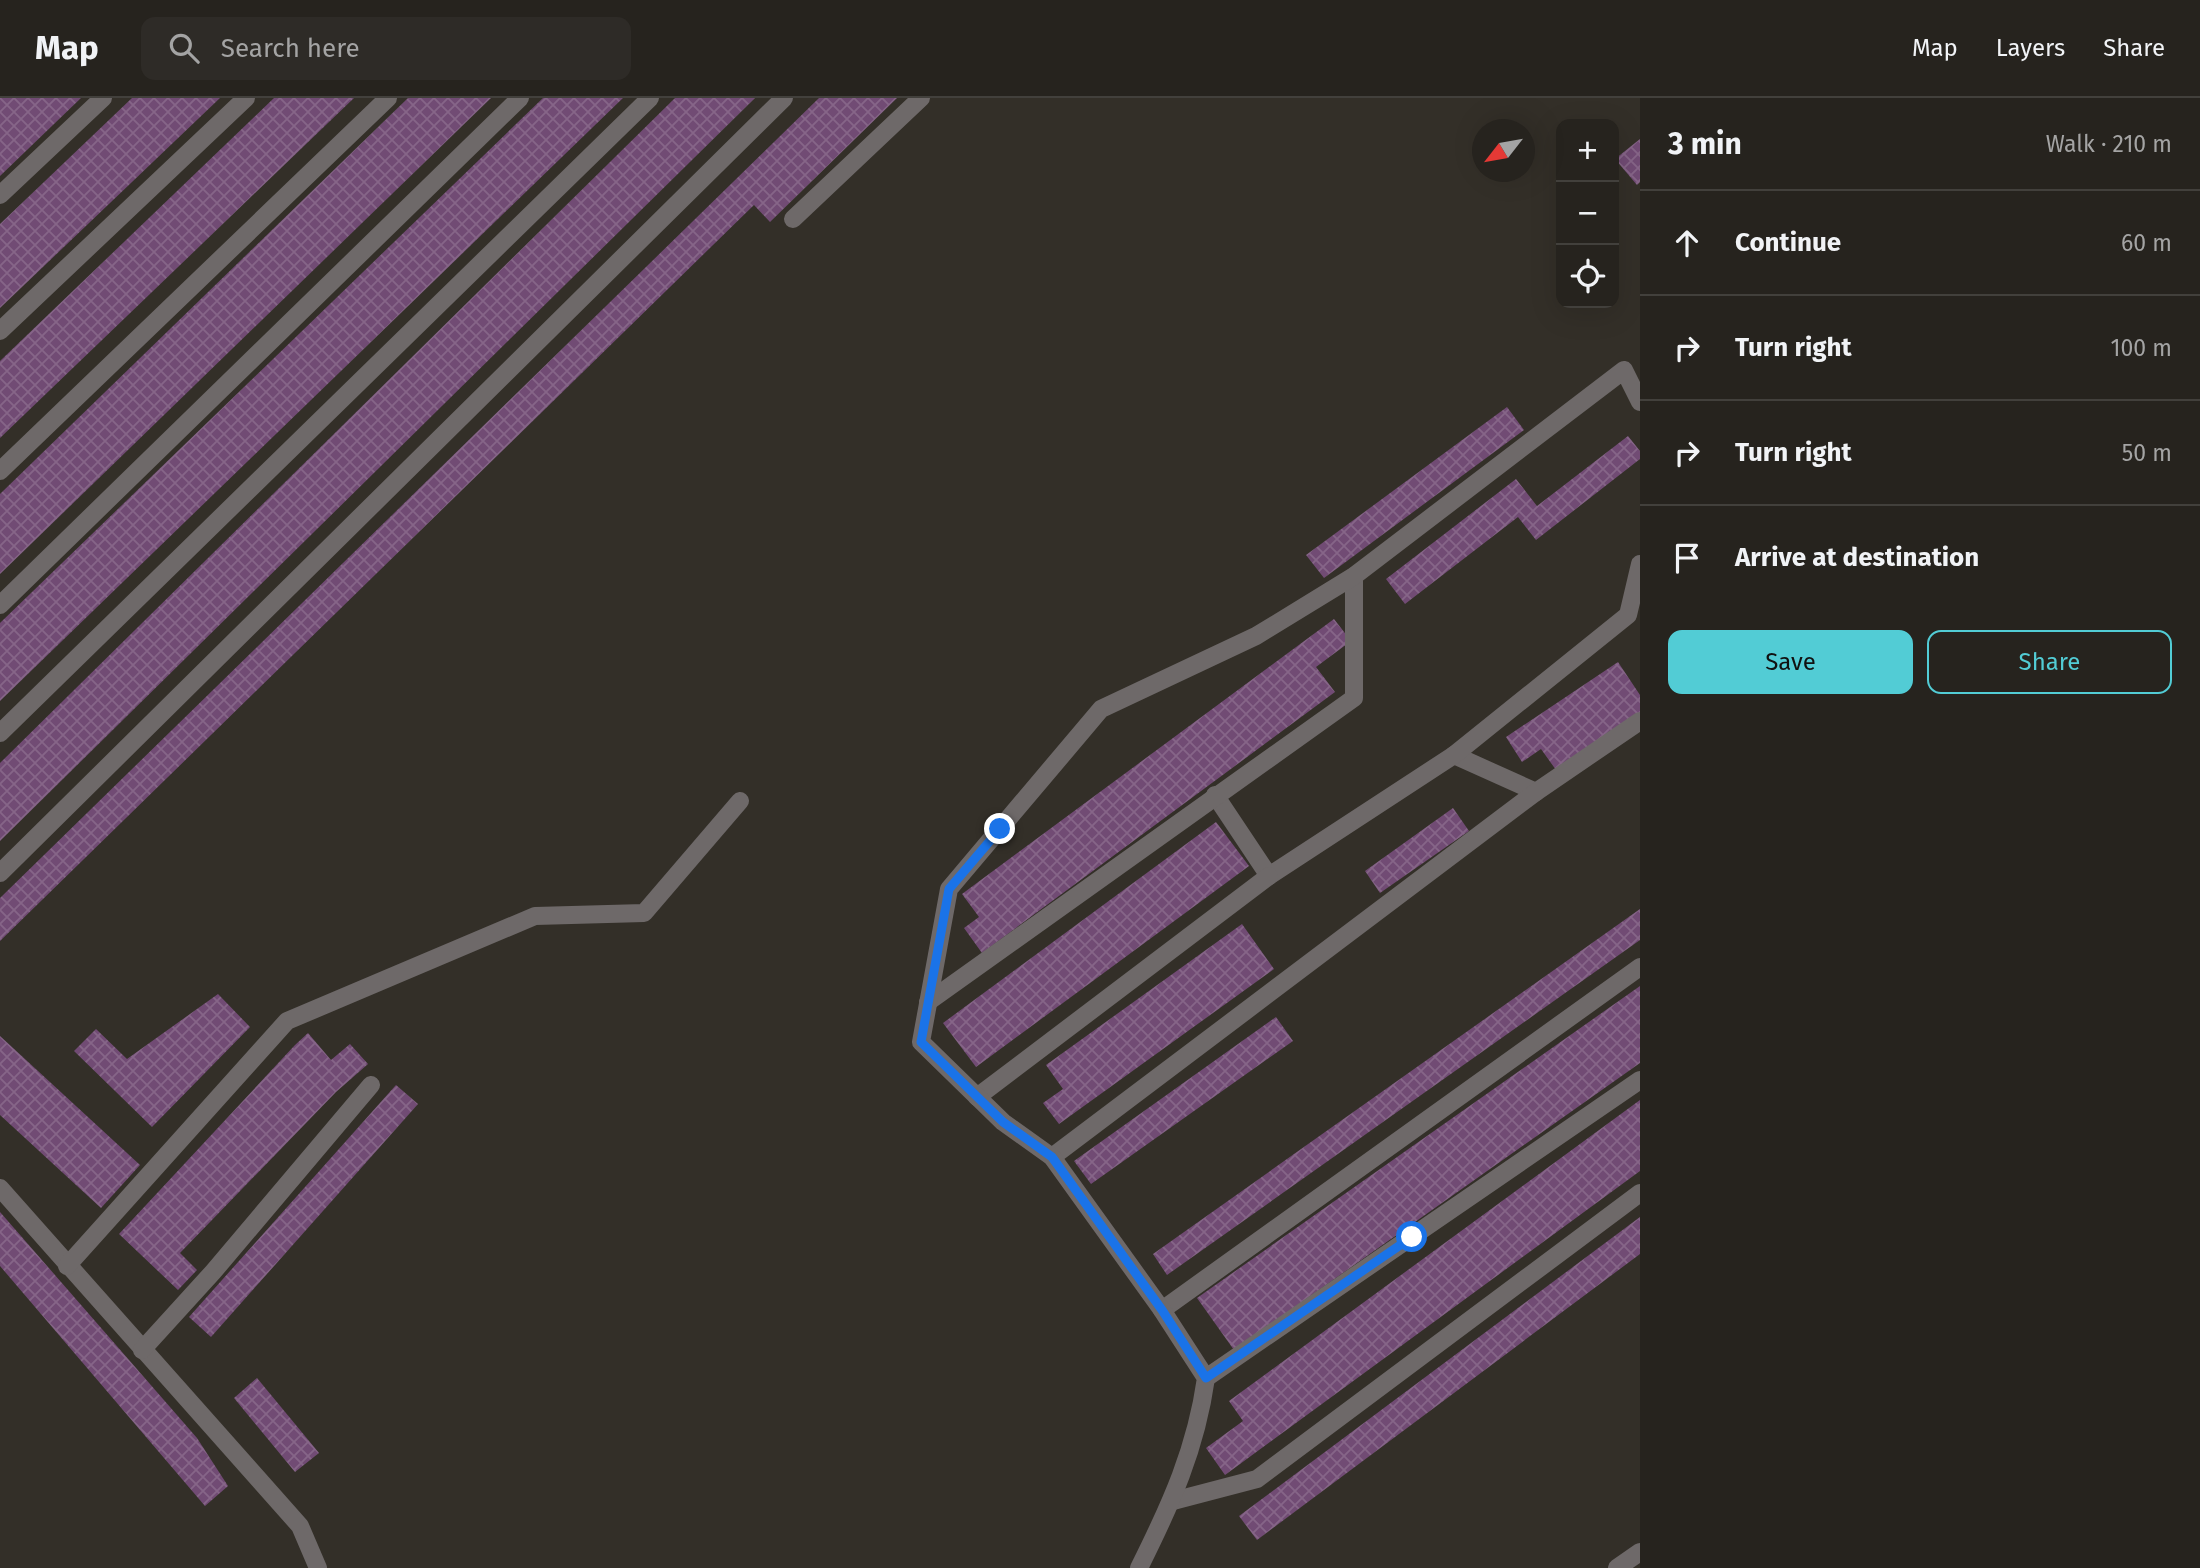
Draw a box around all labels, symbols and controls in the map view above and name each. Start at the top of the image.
search box [141,17,631,80]
text: Map [35,28,99,68]
icon: search [165,29,203,67]
text: Search here [221,33,360,64]
text: Map [1912,34,1958,62]
text: Layers [1996,34,2065,62]
text: Share [2103,34,2165,62]
north arrow [1472,119,1535,182]
map controls [1556,119,1619,308]
button: + [1556,119,1619,182]
text: 3 min [1668,126,1742,162]
text: Walk · 210 m [2046,130,2172,158]
button: − [1556,182,1619,245]
icon: ahead [1668,224,1706,262]
text: Continue [1735,227,1841,258]
text: 60 m [2121,229,2172,257]
button: locate [1556,245,1619,308]
icon: right [1668,329,1706,367]
text: Turn right [1735,332,1852,363]
text: 100 m [2111,334,2172,362]
icon: right [1668,434,1706,472]
text: Turn right [1735,437,1852,468]
text: 50 m [2122,439,2172,467]
icon: arrive [1668,539,1706,577]
text: Arrive at destination [1735,542,1979,573]
button: Save [1668,630,1913,694]
button: Share [1927,630,2172,694]
route end [984,813,1015,844]
route start [1396,1221,1427,1252]

